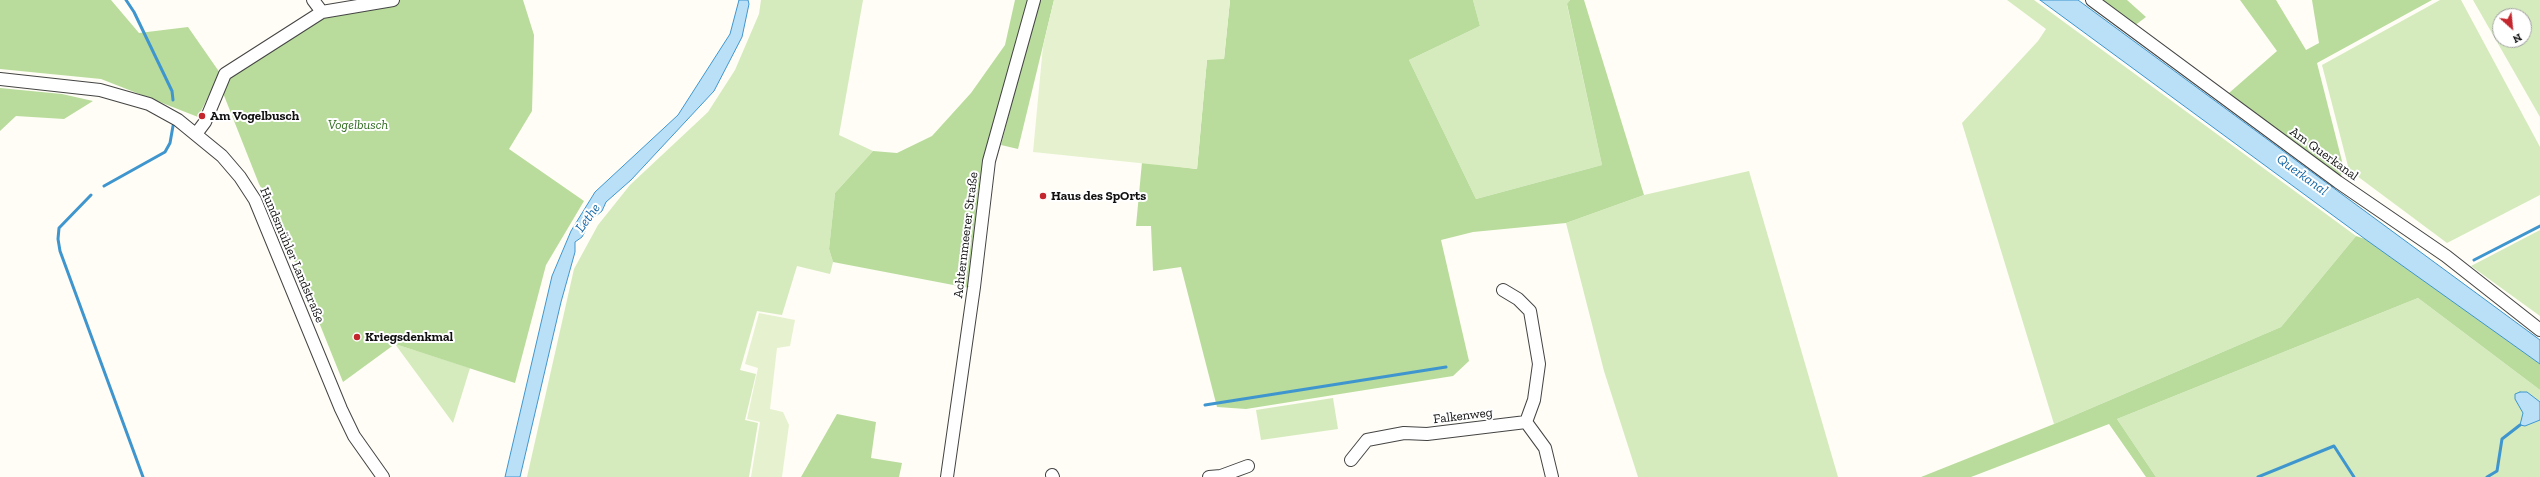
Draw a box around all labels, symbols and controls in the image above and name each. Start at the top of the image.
north arrow [2492,8,2532,48]
text: N [2511,31,2524,46]
place label: Am Vogelbusch [210,108,299,124]
marker: Am Vogelbusch [197,111,207,121]
park label: Vogelbusch [328,117,388,133]
street label: Am Querkanal [2287,124,2361,184]
water label: Querkanal [2273,151,2331,199]
street label: Achternmeerer Straße [951,171,981,299]
street label: Hundsmühler Landstraße [256,185,328,325]
place label: Haus des SpOrts [1051,188,1146,204]
marker: Haus des SpOrts [1038,191,1048,201]
water label: Lethe [572,200,604,236]
place label: Kriegsdenkmal [365,329,453,345]
marker: Kriegsdenkmal [352,332,362,342]
street label: Falkenweg [1432,405,1494,427]

